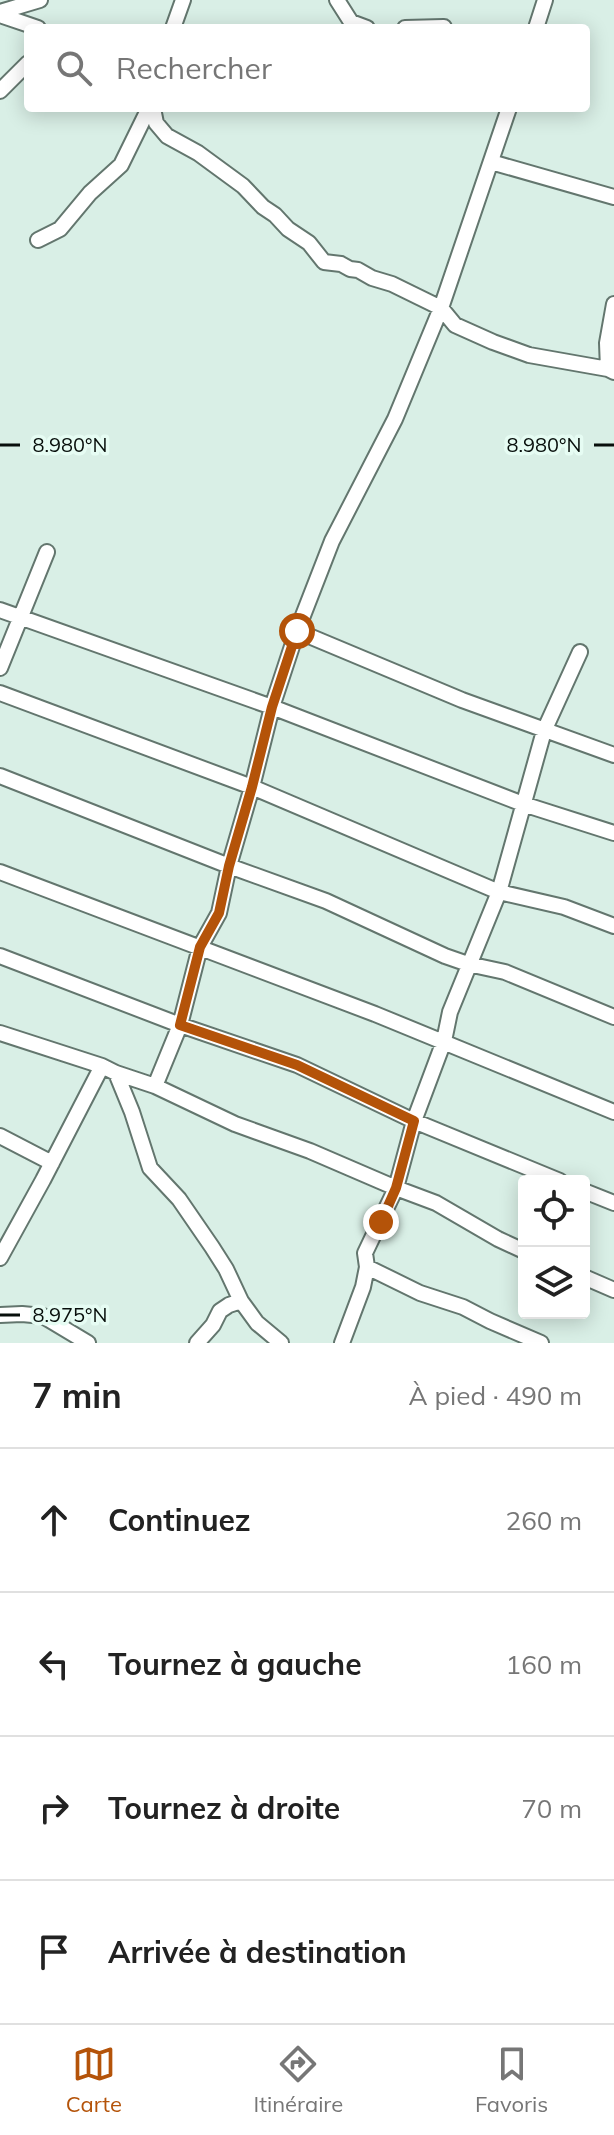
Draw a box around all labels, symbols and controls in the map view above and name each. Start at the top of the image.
search box [24,24,590,112]
icon: search [52,46,96,90]
text: Rechercher [116,49,272,87]
text: 8.980°N [33,432,107,457]
text: 8.980°N [507,432,581,457]
route start [279,613,315,649]
map controls [518,1175,590,1319]
button: locate [518,1175,590,1247]
route end [363,1204,399,1240]
button: layers [518,1247,590,1319]
text: 8.975°N [33,1302,107,1327]
text: 7 min [32,1374,122,1417]
text: À pied · 490 m [409,1379,582,1412]
icon: ahead [32,1498,76,1542]
text: Continuez [108,1501,251,1539]
text: 260 m [506,1504,582,1537]
icon: left [32,1642,76,1686]
text: Tournez à gauche [108,1645,362,1683]
text: 160 m [506,1648,582,1681]
icon: right [32,1786,76,1830]
text: Tournez à droite [108,1789,340,1827]
text: 70 m [521,1792,582,1825]
icon: arrive [32,1930,76,1974]
text: Arrivée à destination [108,1933,407,1971]
tab: Carte [66,2042,122,2118]
tab: Itinéraire [254,2042,343,2118]
tab: Favoris [475,2042,548,2118]

